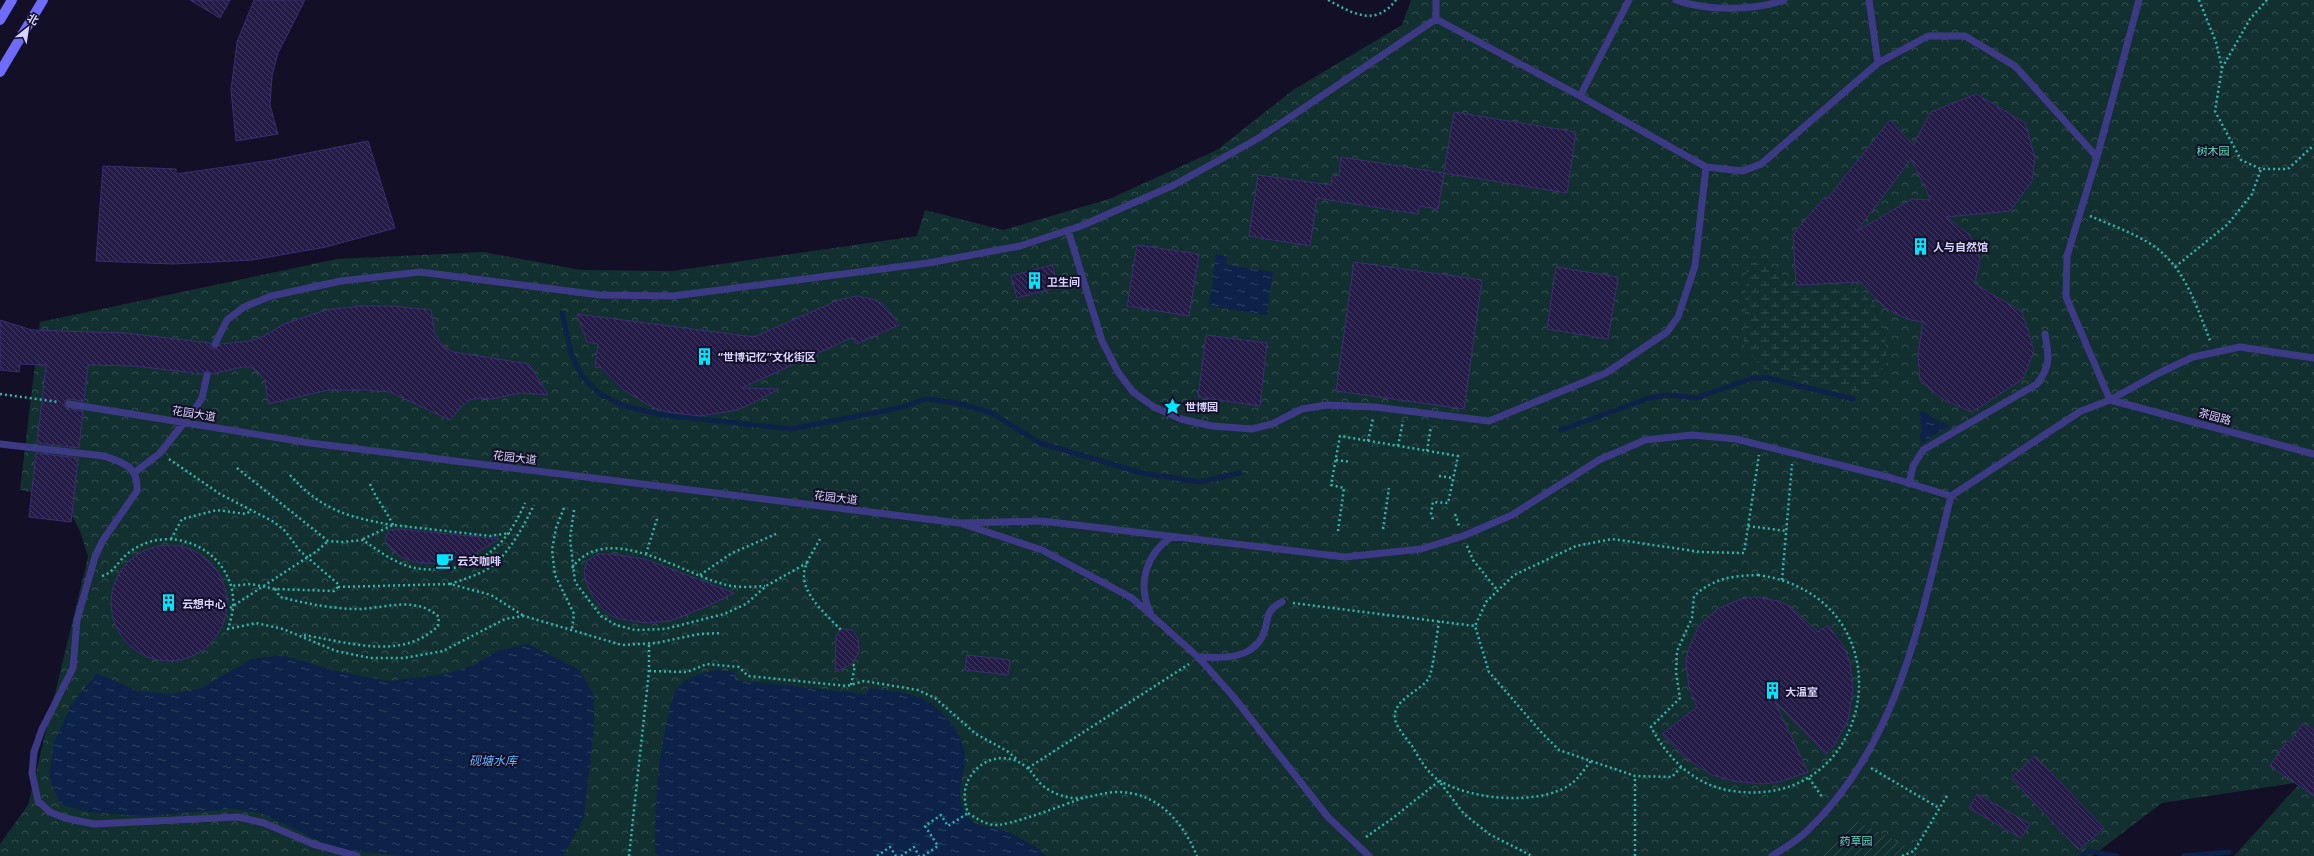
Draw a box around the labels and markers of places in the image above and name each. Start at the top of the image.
building icon: 人与自然馆 [1910,236,1930,256]
place label: 人与自然馆 [1933,239,1988,254]
building icon: 卫生间 [1024,271,1044,291]
place label: 卫生间 [1047,274,1080,289]
building icon: “世博记忆”文化街区 [695,346,715,366]
place label: “世博记忆”文化街区 [718,349,816,364]
place icon: 世博园 [1162,396,1182,416]
place label: 世博园 [1185,399,1218,414]
cafe icon: 云交咖啡 [434,550,454,570]
place label: 云交咖啡 [457,553,501,568]
building icon: 云想中心 [159,593,179,613]
place label: 云想中心 [182,596,226,611]
building icon: 大温室 [1762,681,1782,701]
place label: 大温室 [1785,684,1818,699]

